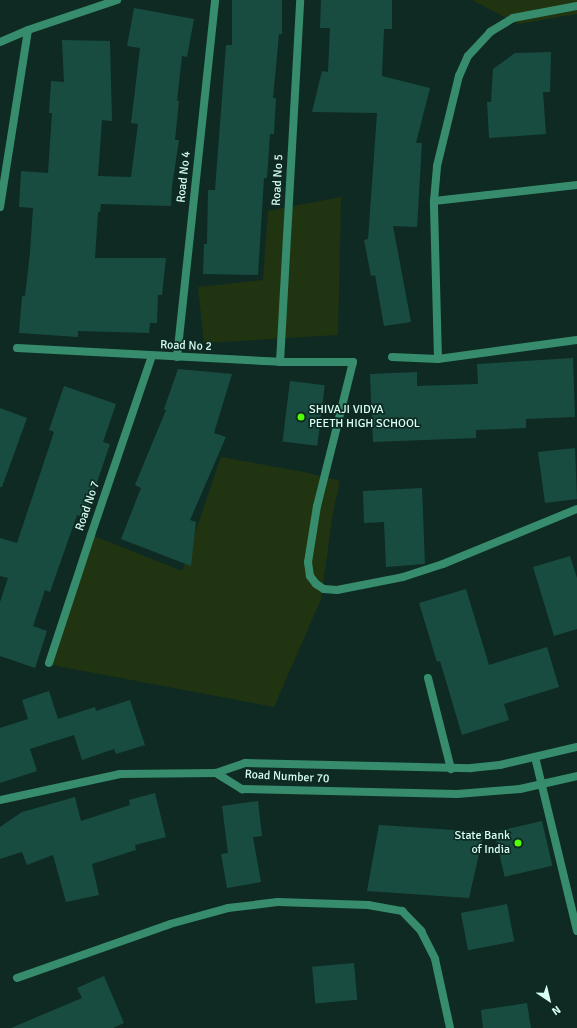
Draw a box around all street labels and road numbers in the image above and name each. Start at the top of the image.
street label: Road No 4 [174,150,194,204]
street label: Road No 5 [269,154,287,206]
street label: Road No 2 [160,338,212,354]
street label: Road No 7 [73,479,103,533]
street label: Road Number 70 [244,768,330,786]

